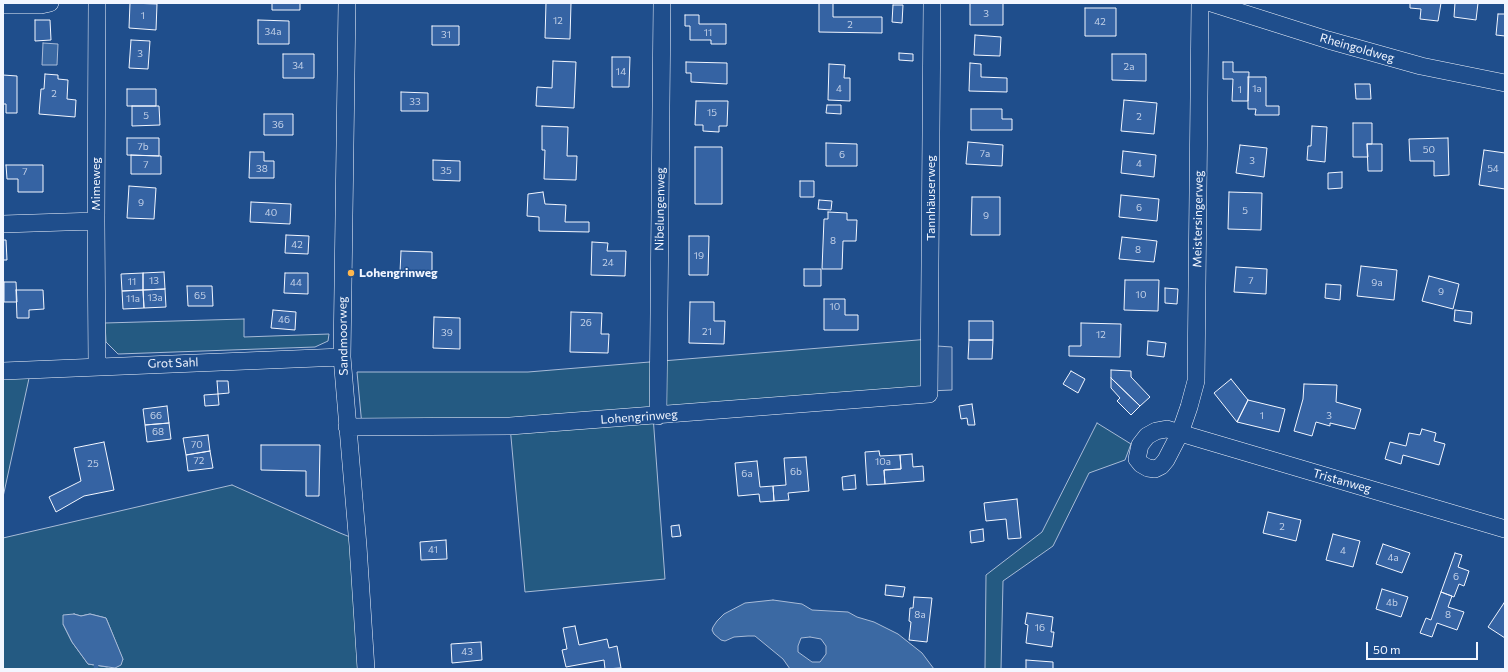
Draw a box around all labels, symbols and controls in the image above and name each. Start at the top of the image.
house number: 3 [983,8,989,20]
house number: 1 [141,10,145,22]
house number: 12 [553,15,563,27]
house number: 42 [1094,16,1106,28]
house number: 2 [847,19,853,31]
house number: 34a [265,26,281,38]
house number: 11 [704,27,712,39]
house number: 31 [441,29,451,41]
street label: Rheingoldweg [1318,30,1396,66]
house number: 3 [137,48,143,60]
house number: 34 [292,60,304,72]
house number: 2a [1124,61,1134,73]
house number: 14 [616,66,626,78]
house number: 4 [836,83,842,95]
house number: 1a [1252,83,1262,95]
house number: 1 [1238,84,1242,96]
house number: 2 [51,88,57,100]
house number: 33 [409,96,421,108]
house number: 15 [707,107,717,119]
house number: 5 [143,110,149,122]
house number: 2 [1136,111,1142,123]
house number: 36 [272,119,284,131]
house number: 7b [137,141,149,153]
house number: 50 [1423,144,1435,156]
house number: 7a [980,148,990,160]
house number: 6 [839,149,845,161]
street label: Tannhäuserweg [924,155,938,241]
house number: 3 [1249,155,1255,167]
street label: Mimeweg [89,157,103,211]
house number: 4 [1136,158,1142,170]
house number: 7 [143,159,149,171]
house number: 38 [256,163,268,175]
house number: 54 [1487,163,1499,175]
house number: 35 [440,165,452,177]
house number: 7 [22,166,28,178]
street label: Nibelungenweg [652,167,668,251]
street label: Meistersingerweg [1190,170,1206,268]
house number: 9 [138,197,144,209]
house number: 6 [1136,202,1142,214]
house number: 5 [1242,205,1248,217]
house number: 40 [265,207,277,219]
house number: 9 [983,210,989,222]
house number: 8 [830,235,836,247]
house number: 42 [291,239,303,251]
house number: 8 [1135,244,1141,256]
house number: 19 [694,250,704,262]
house number: 24 [602,257,614,269]
place label: Lohengrinweg [359,266,438,280]
marker: Lohengrinweg [346,268,356,278]
house number: 13 [149,275,159,287]
house number: 7 [1248,275,1254,287]
house number: 11 [128,276,136,288]
house number: 44 [290,277,302,289]
house number: 9a [1371,277,1383,289]
house number: 9 [1438,286,1444,298]
house number: 10 [1136,289,1146,301]
house number: 65 [194,290,206,302]
house number: 13a [147,292,163,304]
house number: 11a [126,293,140,305]
street label: Sandmoorweg [335,296,351,376]
house number: 10 [830,301,840,313]
house number: 46 [278,314,290,326]
house number: 26 [580,317,592,329]
house number: 21 [702,326,712,338]
house number: 39 [441,327,453,339]
house number: 12 [1096,329,1106,341]
street label: Grot Sahl [147,355,199,371]
street label: Lohengrinweg [600,407,678,427]
house number: 66 [150,410,162,422]
house number: 1 [1260,410,1264,422]
house number: 3 [1326,410,1332,422]
house number: 68 [152,426,164,438]
house number: 70 [191,439,203,451]
house number: 72 [194,455,204,467]
house number: 10a [875,456,891,468]
house number: 25 [87,458,99,470]
house number: 6b [790,466,802,478]
street label: Tristanweg [1311,466,1373,496]
house number: 6a [741,468,753,480]
house number: 2 [1279,521,1285,533]
house number: 41 [428,544,438,556]
house number: 4 [1340,545,1346,557]
house number: 4a [1387,552,1399,564]
house number: 6 [1453,571,1459,583]
house number: 4b [1386,597,1398,609]
house number: 8a [914,609,926,621]
house number: 8 [1445,609,1451,621]
house number: 16 [1035,622,1045,634]
scale bar [1368,634,1480,660]
text: 50 m [1373,642,1401,656]
house number: 43 [461,646,473,658]

